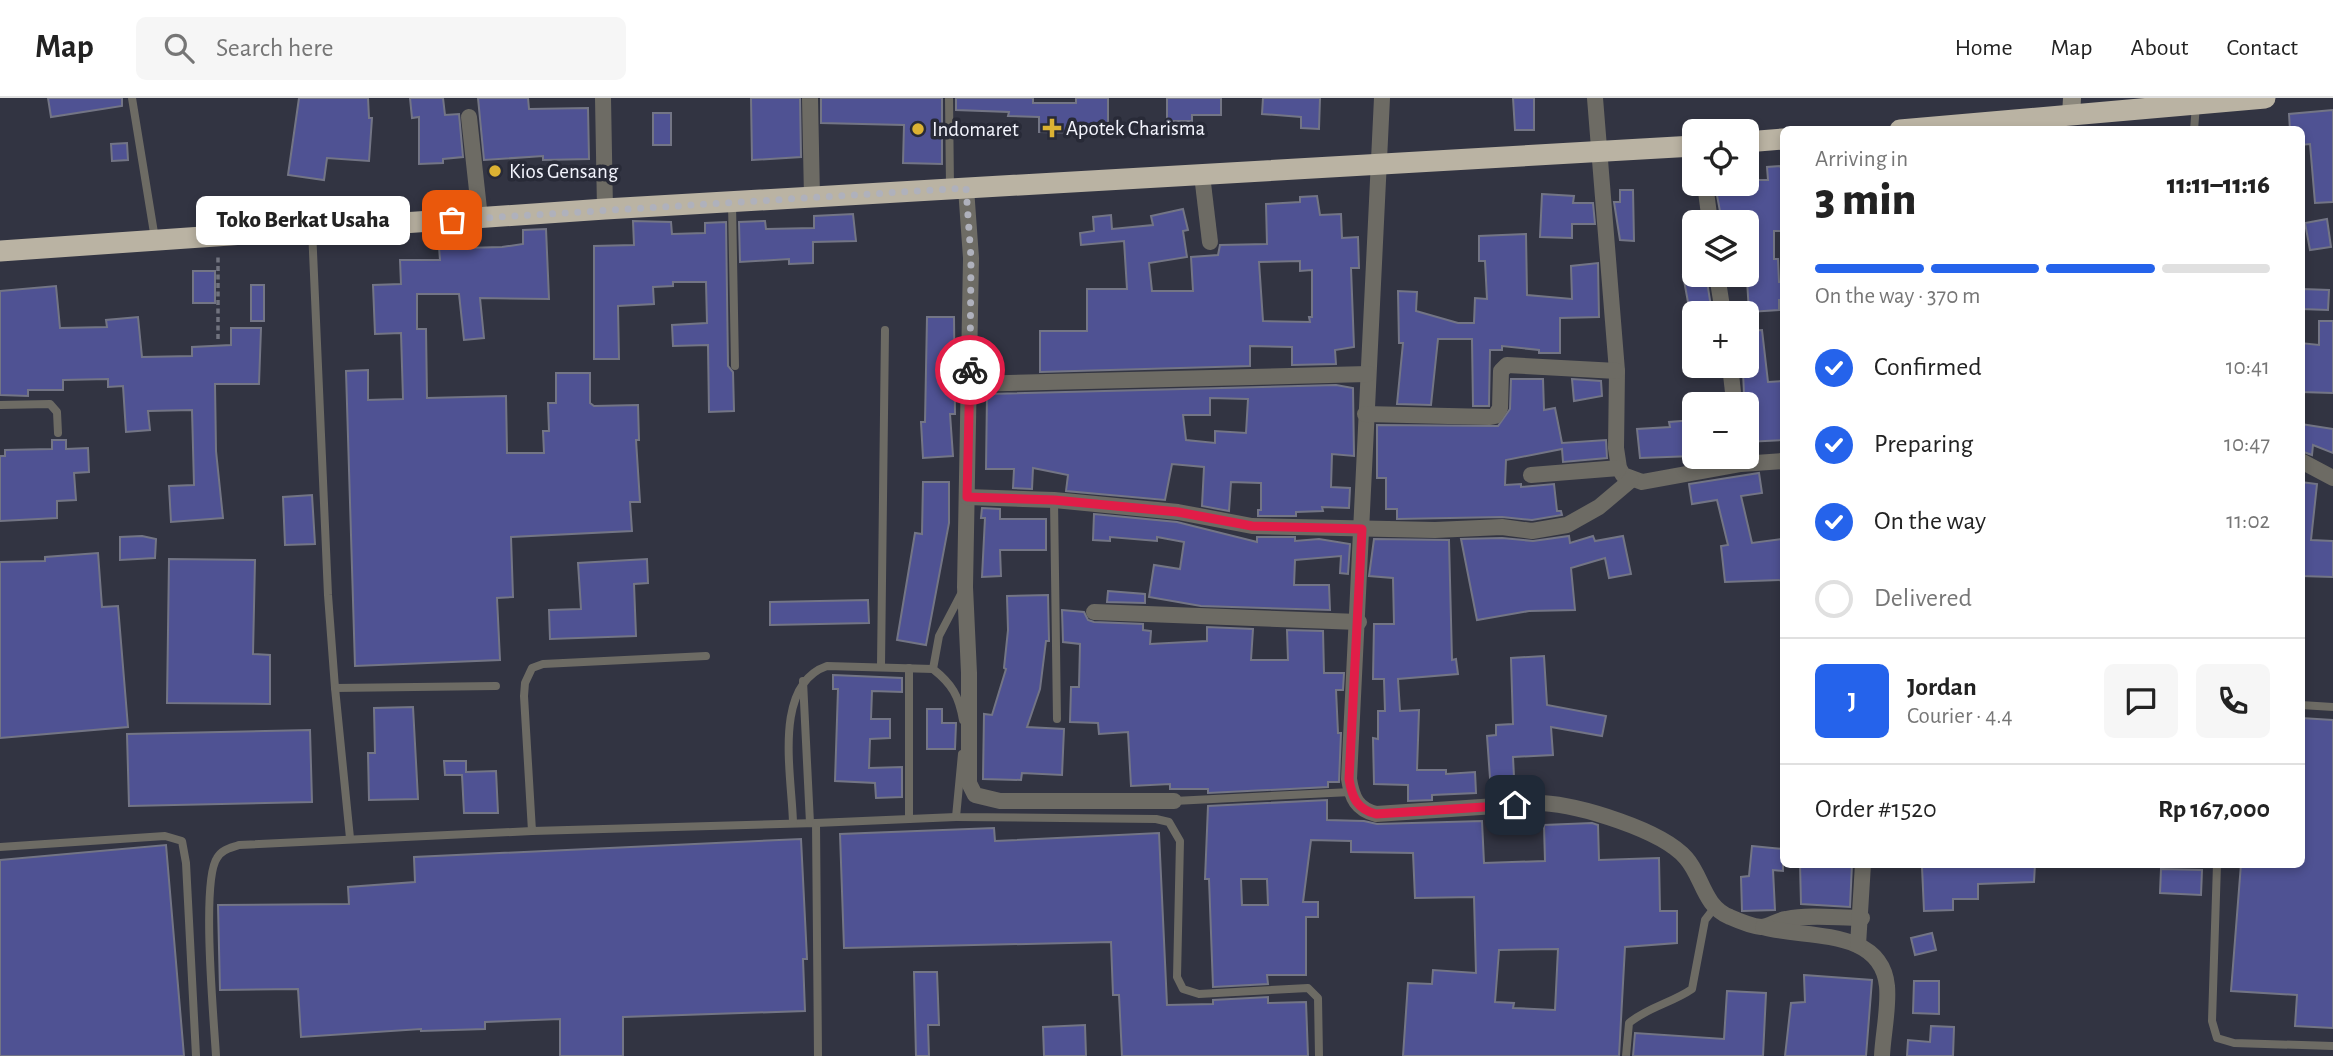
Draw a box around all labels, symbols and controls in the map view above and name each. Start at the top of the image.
search box [136,17,626,80]
icon: search [160,29,198,67]
text: Map [35,31,94,64]
text: Search here [216,35,334,61]
text: Home [1955,36,2013,60]
text: Map [2051,36,2093,60]
text: About [2131,36,2188,60]
text: Contact [2226,36,2298,60]
place label: Apotek Charisma [1066,118,1206,139]
place label: Indomaret [932,119,1019,140]
map controls [1682,119,1759,469]
button: locate [1682,119,1759,196]
marker: Apotek Charisma [1044,120,1060,136]
marker: Indomaret [910,121,926,137]
text: Arriving in [1815,148,1908,171]
place label: Kios Gensang [509,161,619,182]
marker: Kios Gensang [487,163,503,179]
text: 11:11–11:16 [2167,172,2270,198]
text: 3 min [1815,177,1916,223]
pin [422,190,482,250]
callout: Toko Berkat Usaha [196,195,410,244]
icon: bag [433,201,471,239]
text: Toko Berkat Usaha [216,209,390,232]
button: layers [1682,210,1759,287]
text: On the way · 370 m [1815,285,1981,308]
button: + [1682,301,1759,378]
courier [935,335,1005,405]
icon: check [1815,349,1853,387]
icon: bike [951,351,989,389]
text: Confirmed [1874,354,1982,380]
text: 10:41 [2226,356,2270,379]
button: − [1682,392,1759,469]
icon: check [1815,426,1853,464]
text: Preparing [1874,431,1973,457]
text: 10:47 [2224,433,2270,456]
icon: check [1815,503,1853,541]
text: On the way [1874,508,1986,534]
text: 11:02 [2226,510,2270,533]
text: Delivered [1874,585,1972,611]
button: chat [2104,664,2178,738]
button: phone [2196,664,2270,738]
text: Jordan [1907,674,1977,700]
text: J [1848,688,1856,714]
text: Courier · 4.4 [1907,705,2013,728]
pin [1485,775,1545,835]
icon: home [1496,786,1534,824]
text: Order #1520 [1815,796,1937,822]
text: Rp 167,000 [2158,796,2270,822]

